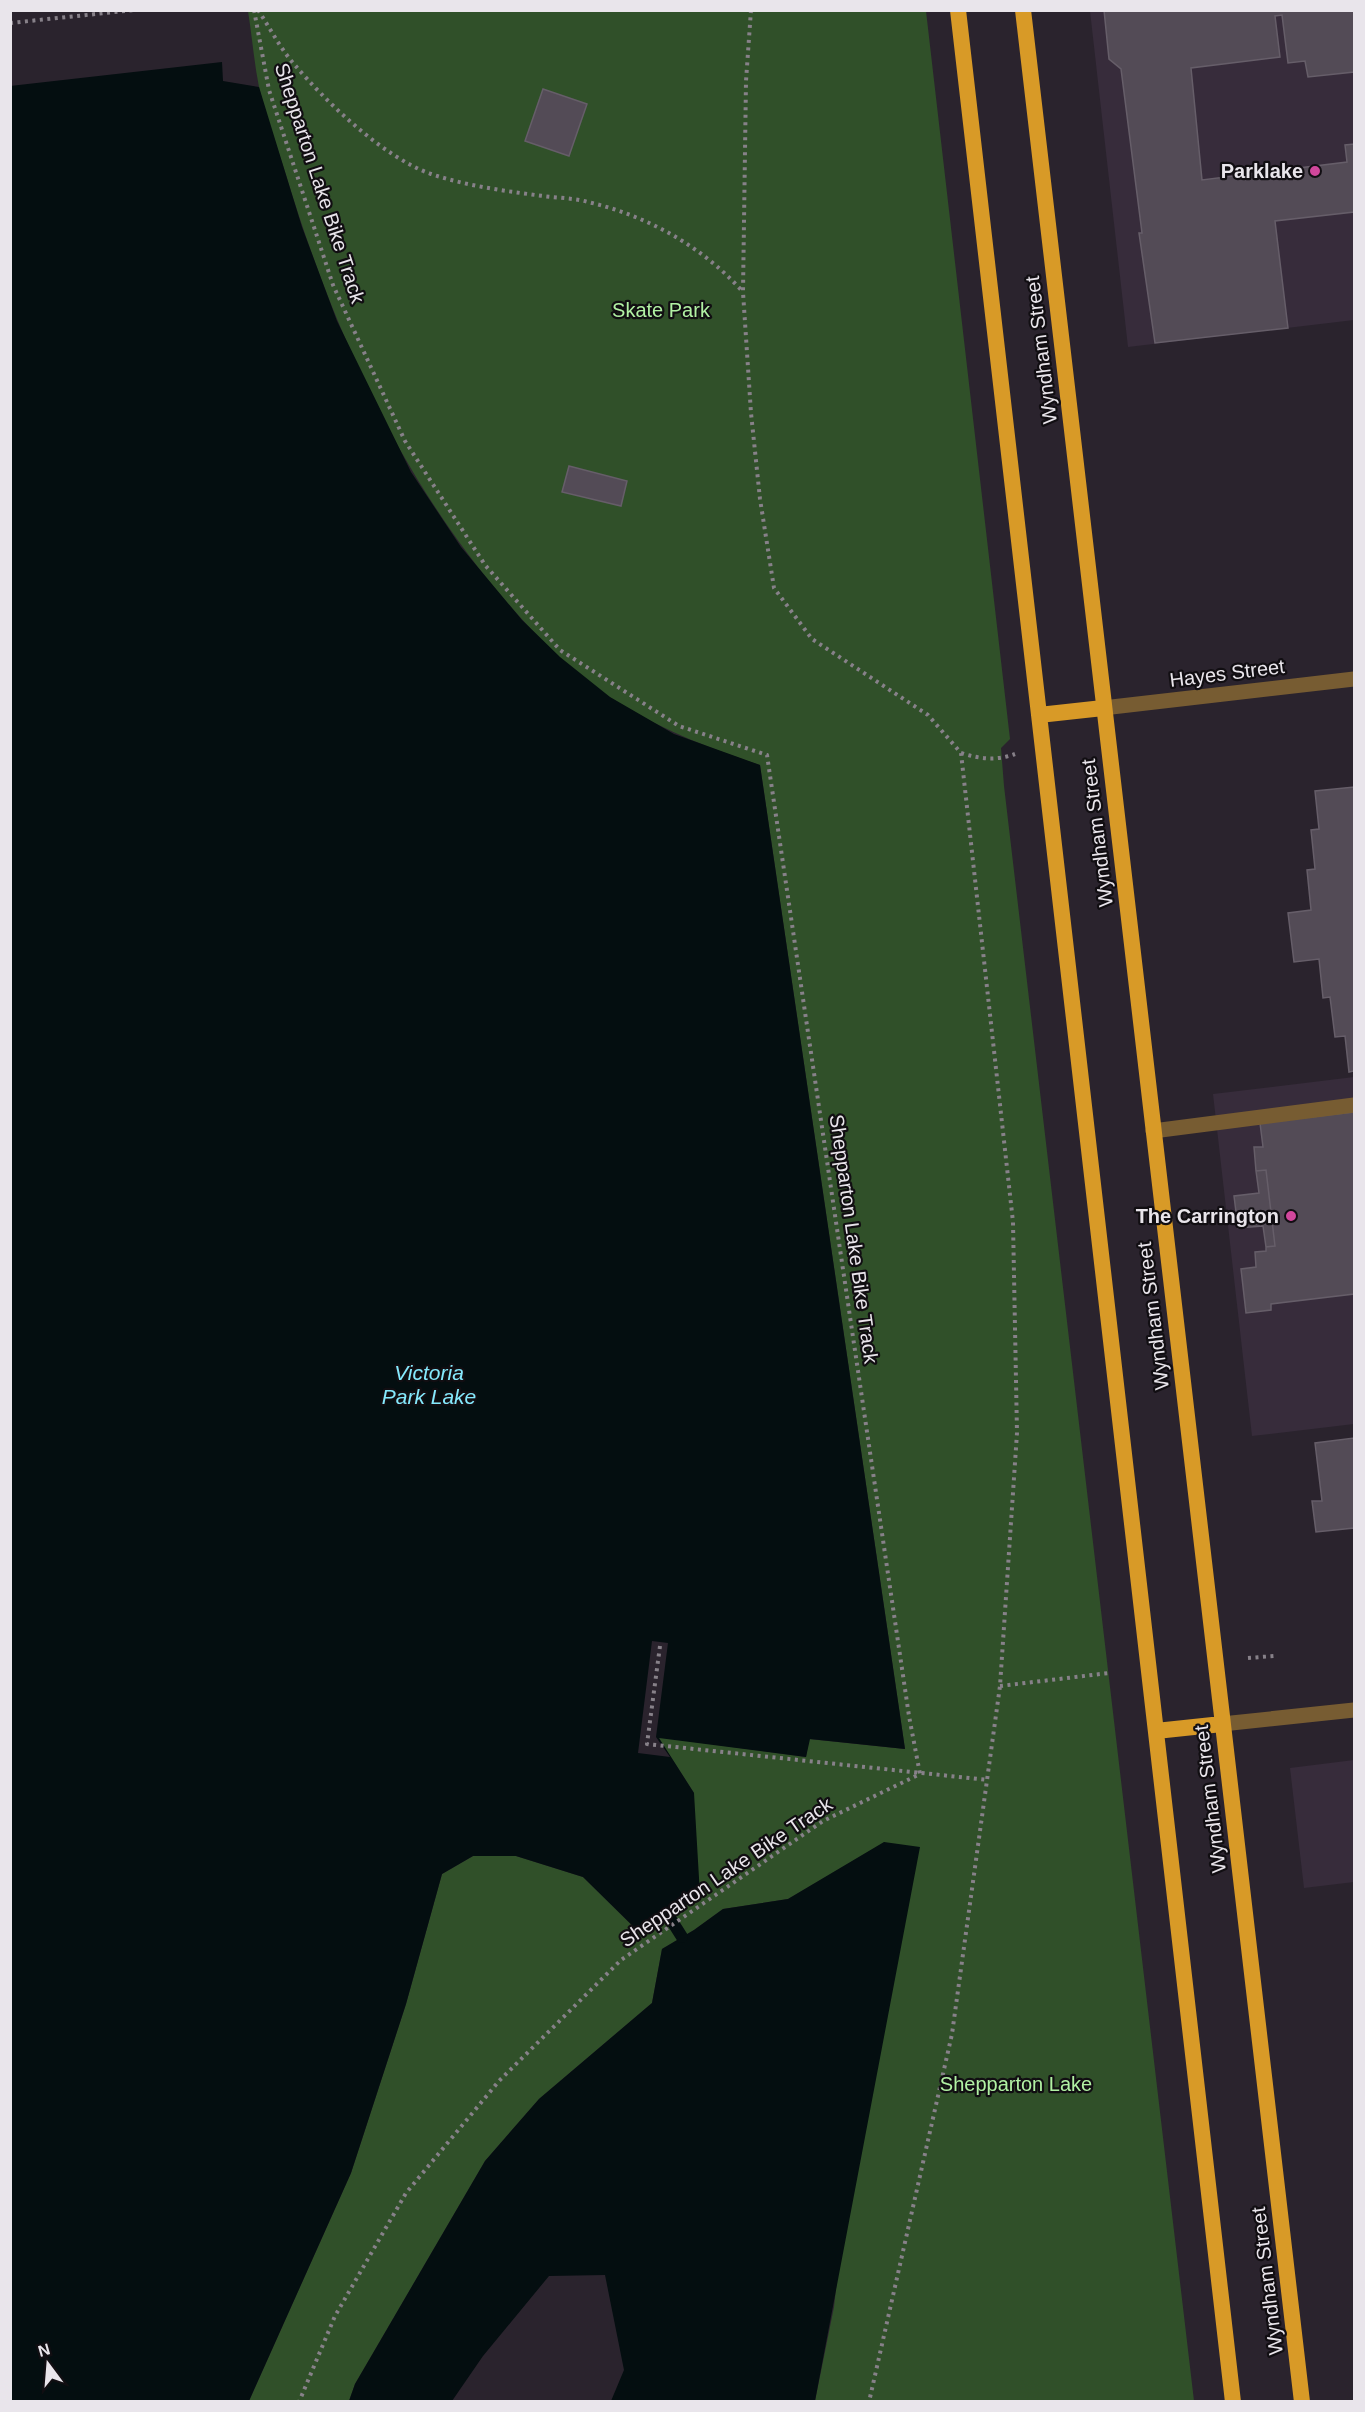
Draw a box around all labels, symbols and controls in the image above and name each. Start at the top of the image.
street label: Shepparton Lake Bike Track [271,60,370,307]
place label: Parklake [1221,160,1303,182]
marker: Parklake [1308,164,1322,178]
street label: Wyndham Street [1021,274,1061,425]
park label: Skate Park [612,299,711,321]
street label: Hayes Street [1168,655,1286,691]
street label: Wyndham Street [1077,757,1117,908]
street label: Shepparton Lake Bike Track [826,1113,883,1366]
place label: The Carrington [1136,1205,1279,1227]
marker: The Carrington [1284,1209,1298,1223]
street label: Wyndham Street [1133,1240,1173,1391]
water label: Victoria Park Lake [382,1361,476,1408]
street label: Wyndham Street [1190,1723,1230,1874]
street label: Shepparton Lake Bike Track [616,1792,837,1951]
park label: Shepparton Lake [940,2073,1092,2095]
street label: Wyndham Street [1247,2205,1287,2356]
north arrow [18,2334,78,2394]
text: N [36,2340,52,2360]

